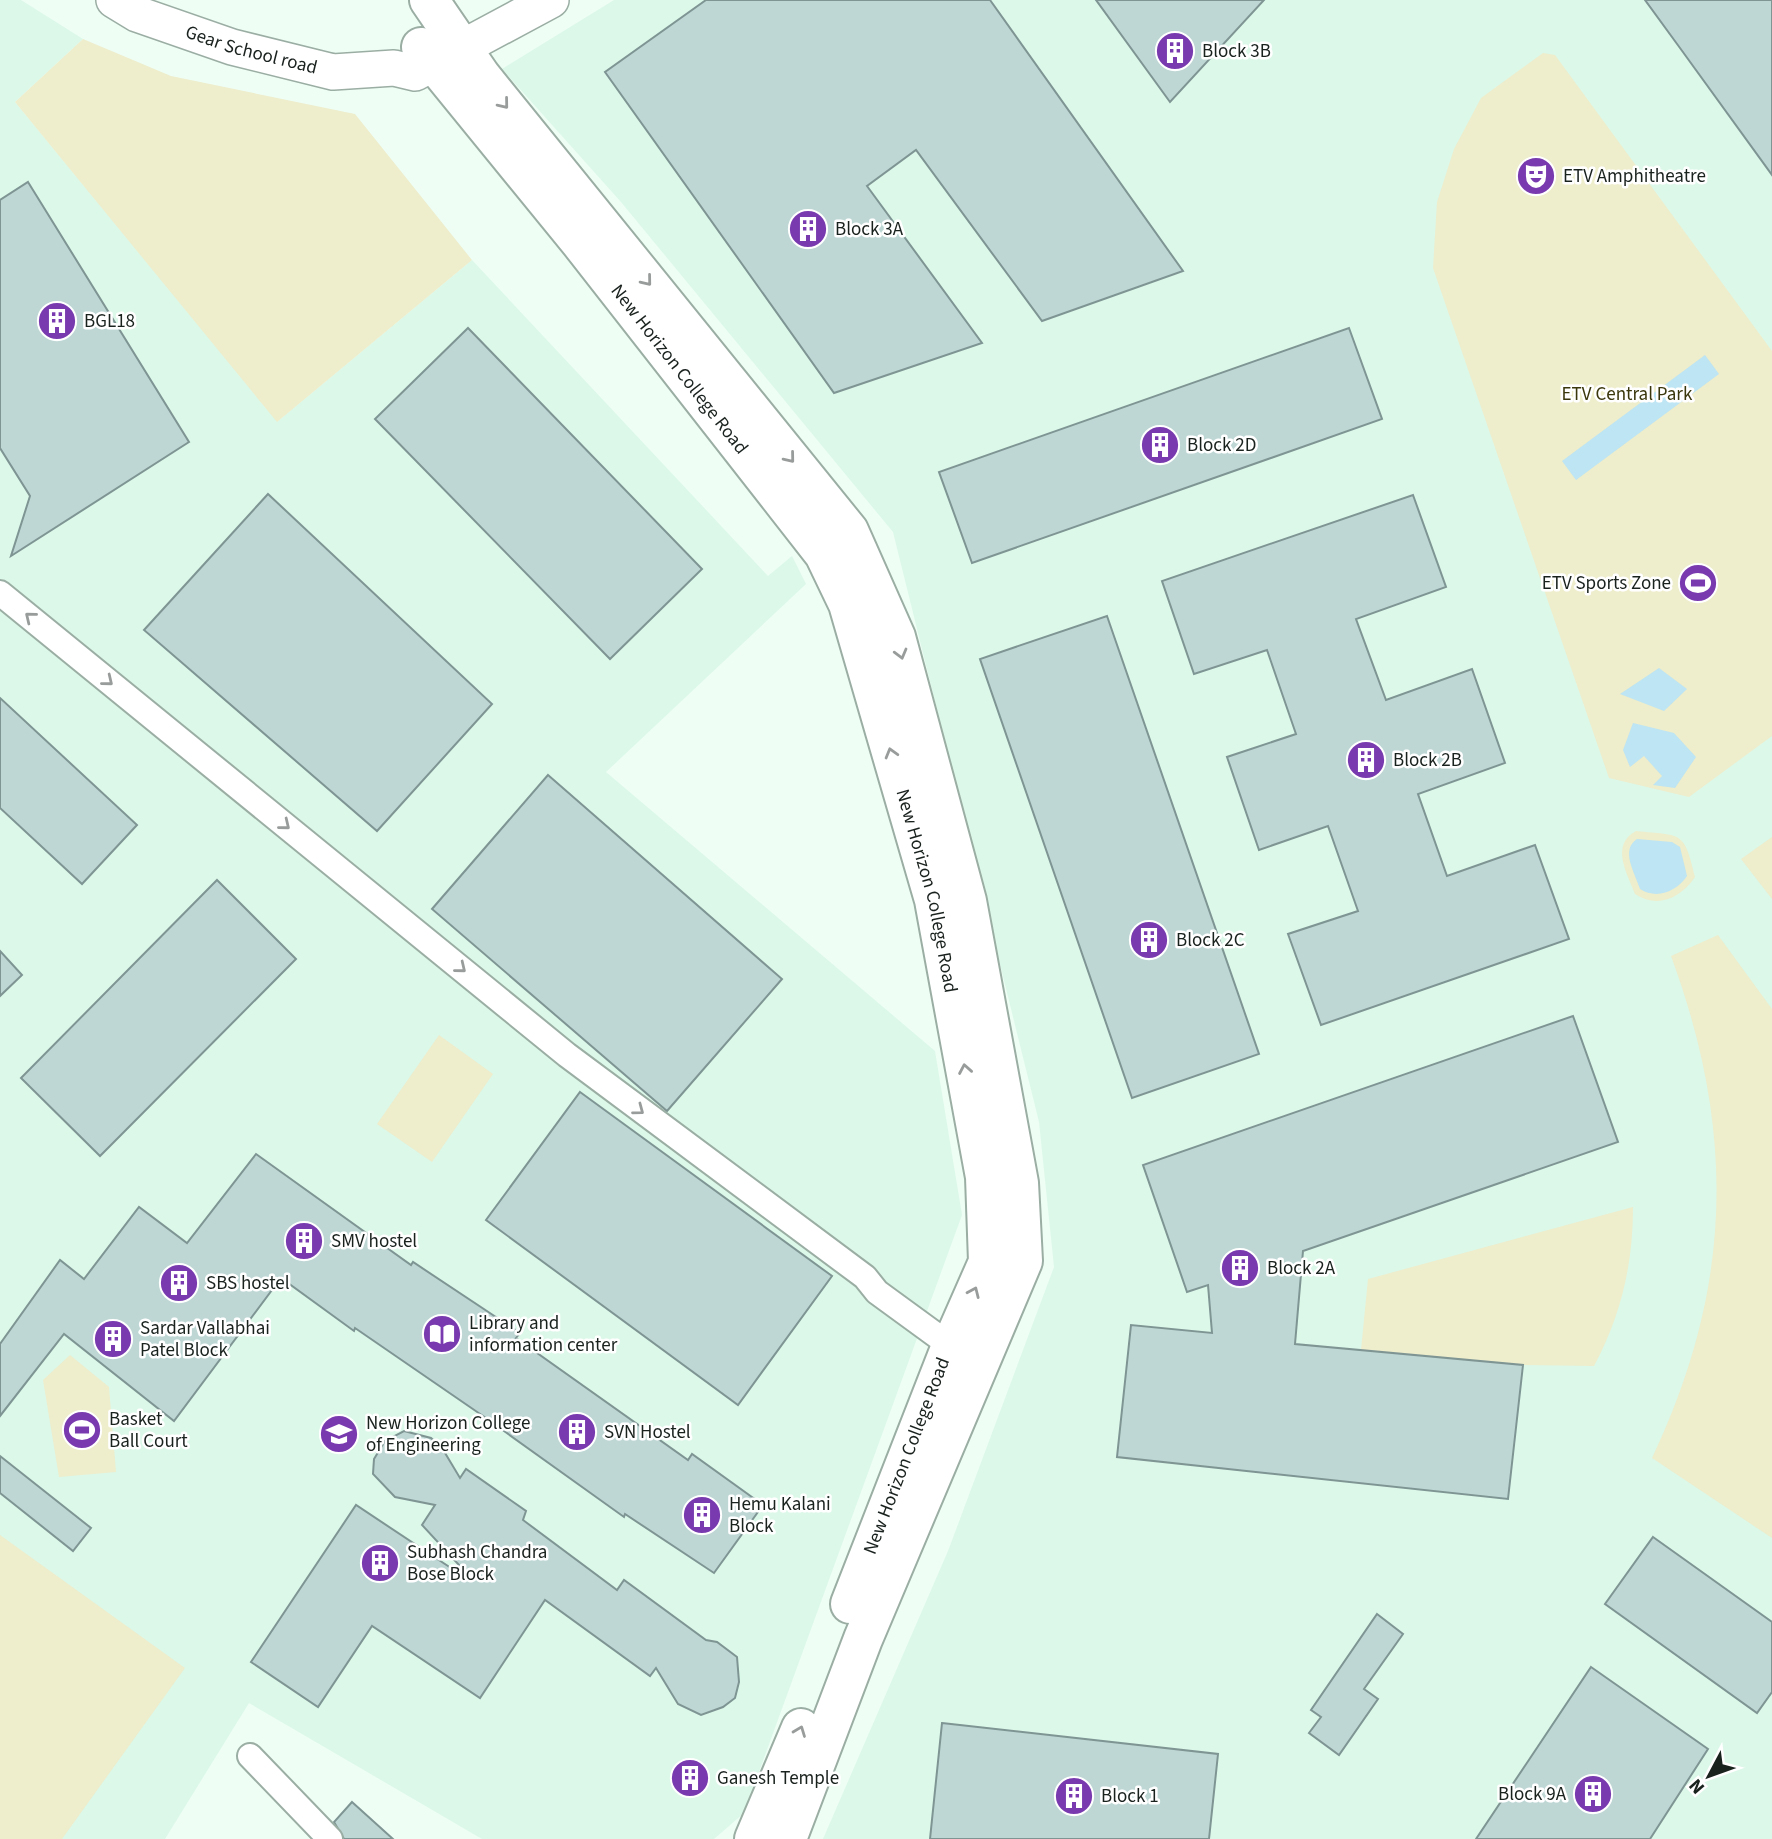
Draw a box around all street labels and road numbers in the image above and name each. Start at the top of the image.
street label: Gear School road [182,18,320,81]
street label: New Horizon College Road [604,278,755,460]
street label: New Horizon College Road [889,786,964,995]
street label: New Horizon College Road [857,1354,957,1558]

